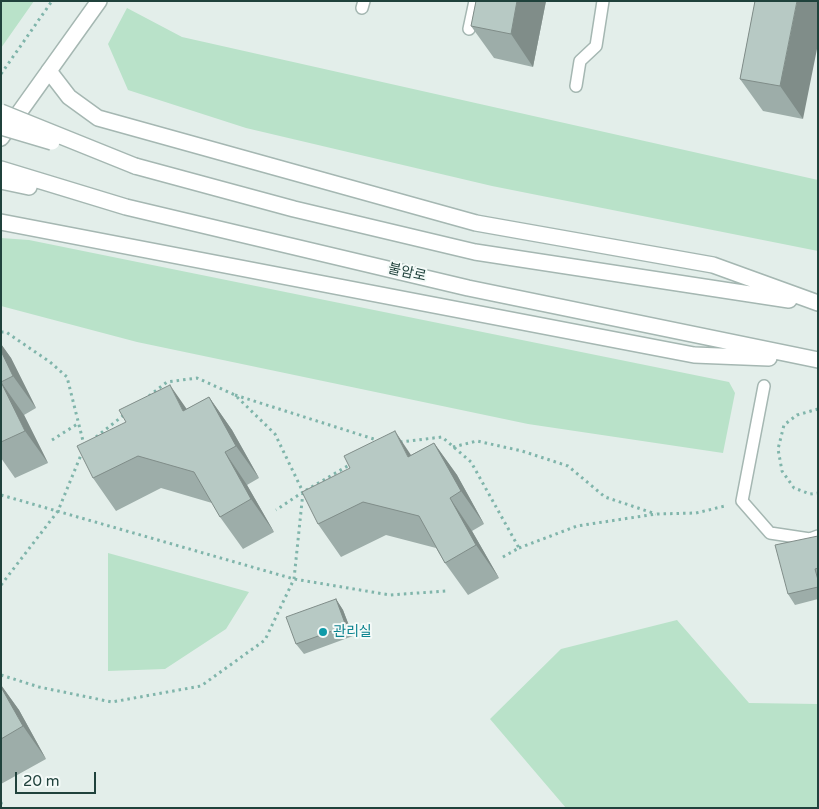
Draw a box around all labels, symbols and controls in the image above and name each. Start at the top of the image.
street label: 불암로 [386,260,428,286]
place label: 관리실 [333,624,372,640]
marker: 관리실 [317,626,329,638]
scale bar [18,762,99,794]
text: 20 m [23,772,60,790]

